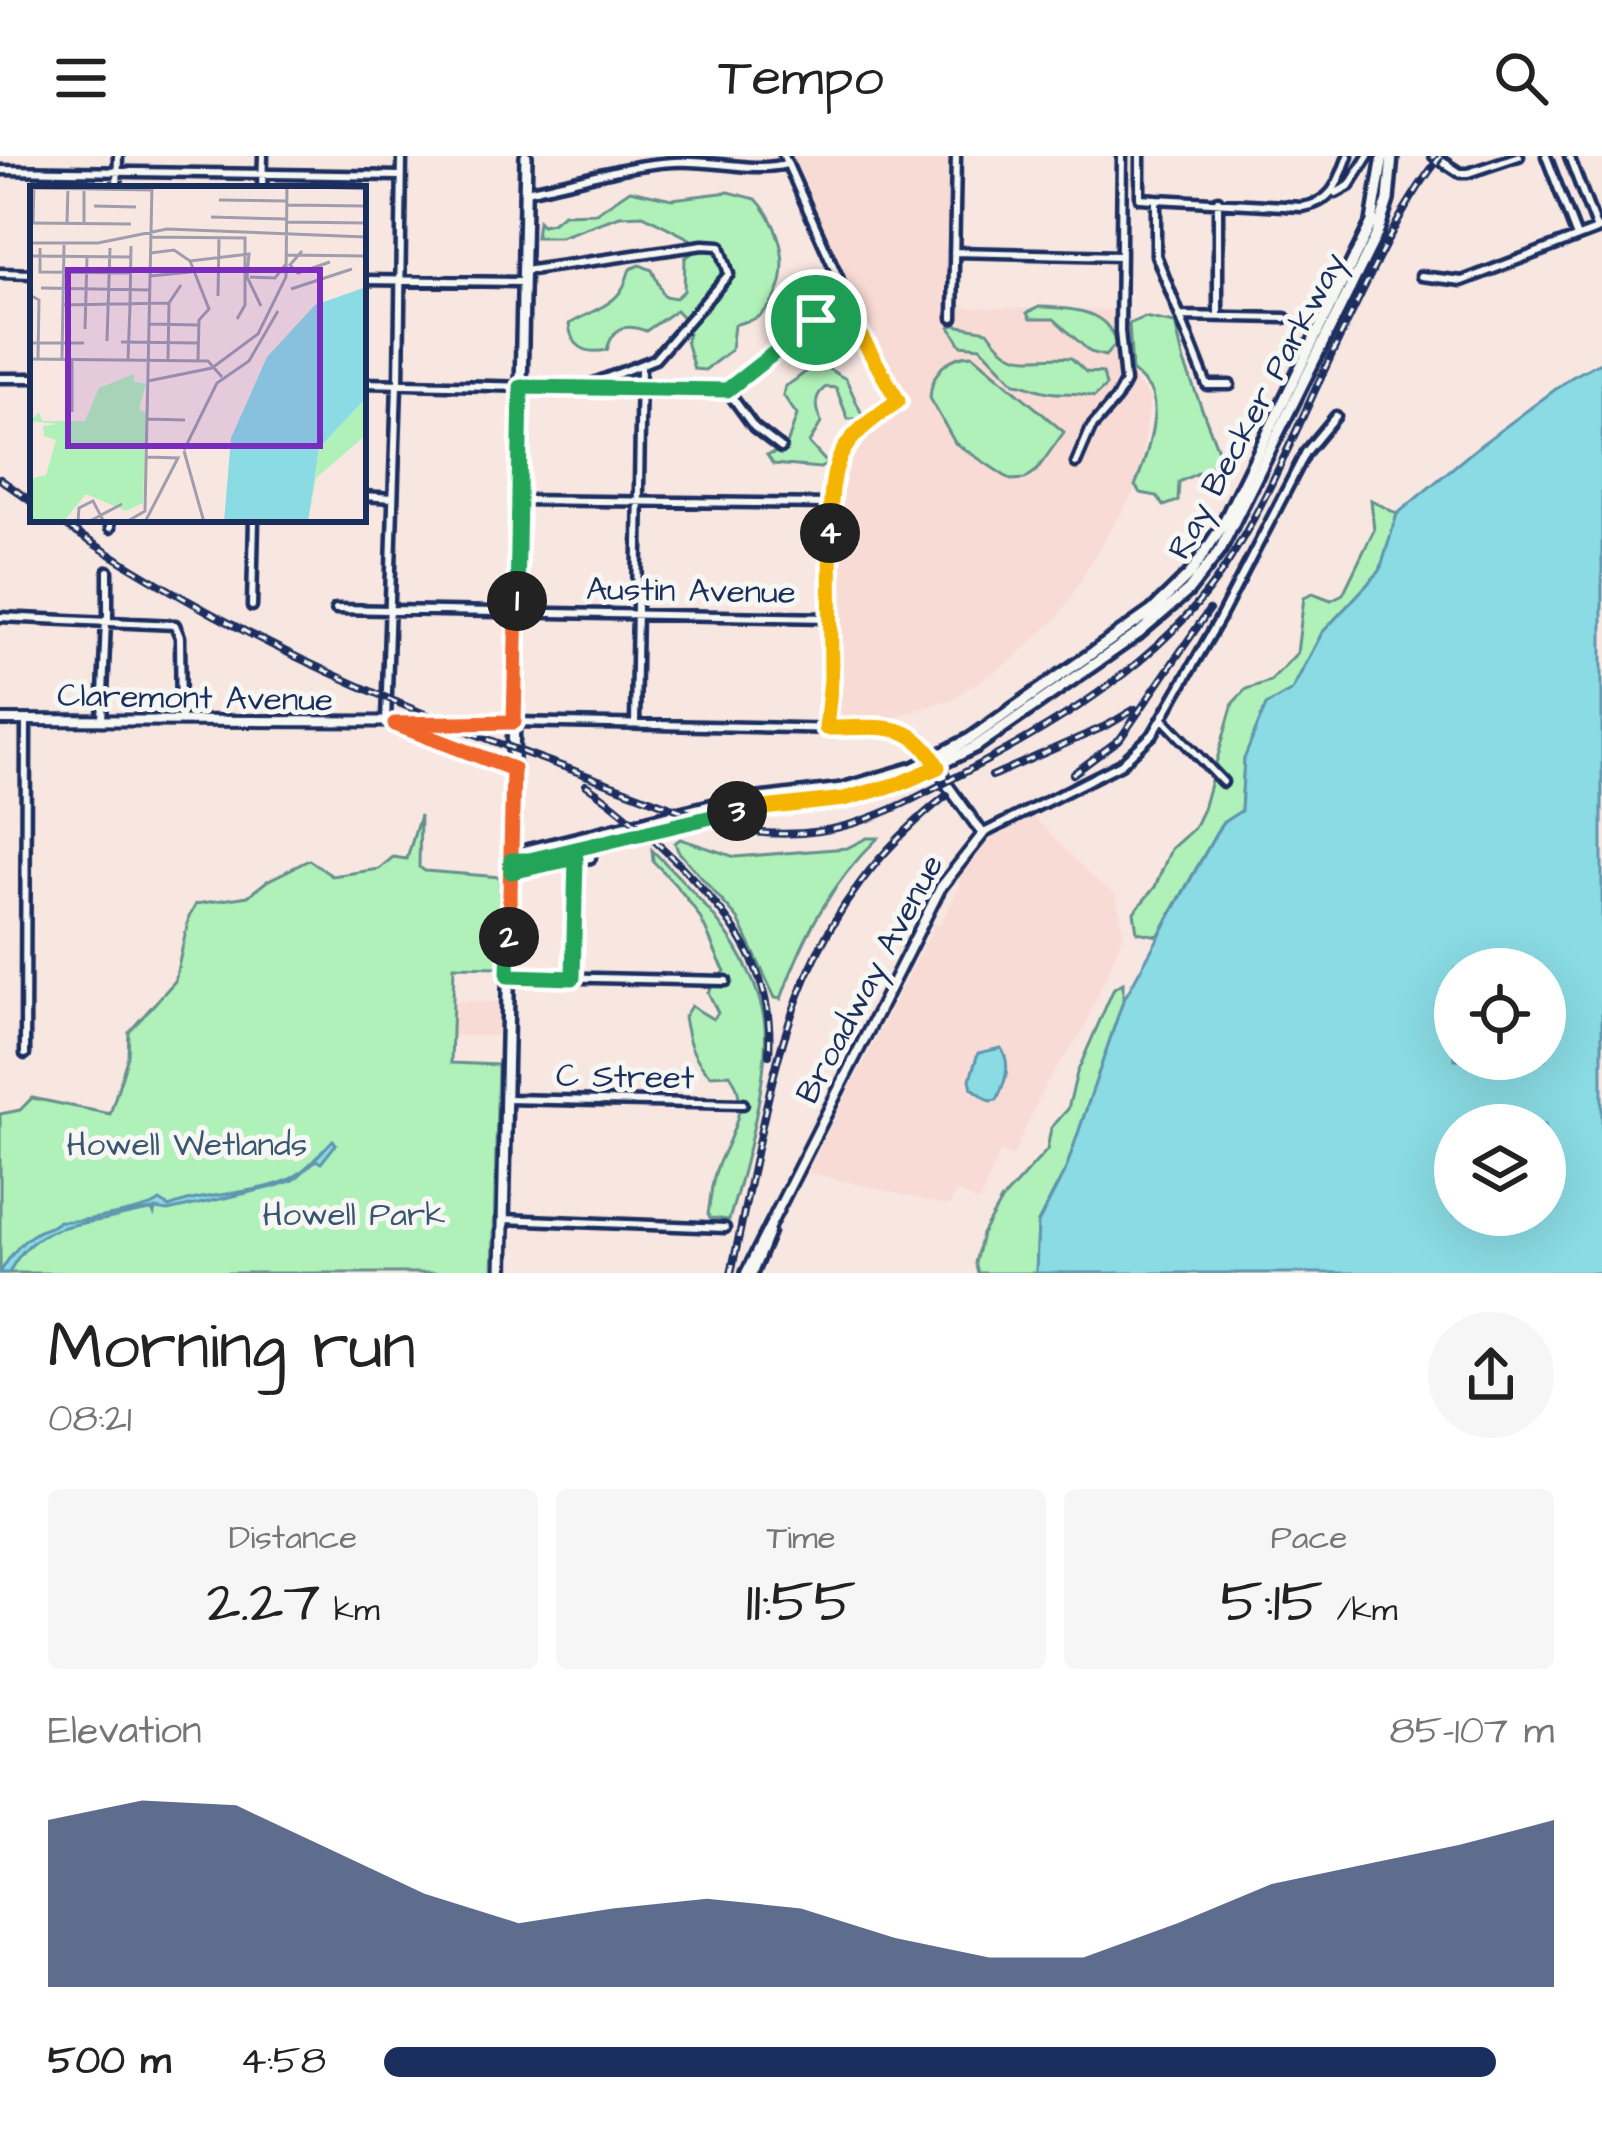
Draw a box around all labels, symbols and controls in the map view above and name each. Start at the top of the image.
text: Tempo [718,41,884,116]
icon: menu [48,45,114,111]
icon: search [1488,45,1554,111]
inset map [30,186,366,522]
street label: Ray Becker Parkway [1157,245,1358,568]
pin [765,269,867,371]
icon: arrive [783,287,849,353]
pin: 4 [800,503,860,563]
text: 4 [819,510,841,556]
street label: Austin Avenue [586,566,796,616]
pin: 1 [487,571,547,631]
text: 1 [515,578,519,624]
street label: Claremont Avenue [57,673,333,723]
pin: 3 [707,781,767,841]
text: 3 [729,788,745,834]
street label: Broadway Avenue [785,846,956,1112]
pin: 2 [479,907,539,967]
text: 2 [500,914,518,960]
map controls [1434,948,1566,1236]
button: locate [1434,948,1566,1080]
street label: C Street [555,1053,695,1101]
button: layers [1434,1104,1566,1236]
park label: Howell Wetlands [67,1122,307,1168]
park label: Howell Park [263,1192,445,1238]
text: Morning run [48,1302,416,1394]
button: share [1428,1312,1554,1438]
text: 08:21 [48,1393,132,1447]
text: Distance [229,1515,357,1561]
text: Time [766,1515,836,1561]
text: Pace [1271,1515,1347,1561]
text: 2.27 [206,1561,320,1644]
text: 11:55 [746,1561,856,1644]
text: 5:15 [1221,1561,1323,1644]
text: km [320,1587,380,1633]
text: /km [1323,1587,1397,1633]
text: Elevation [48,1705,202,1759]
text: 85–107 m [1389,1705,1554,1759]
text: 500 m [48,2035,171,2089]
text: 4:58 [240,2035,326,2089]

